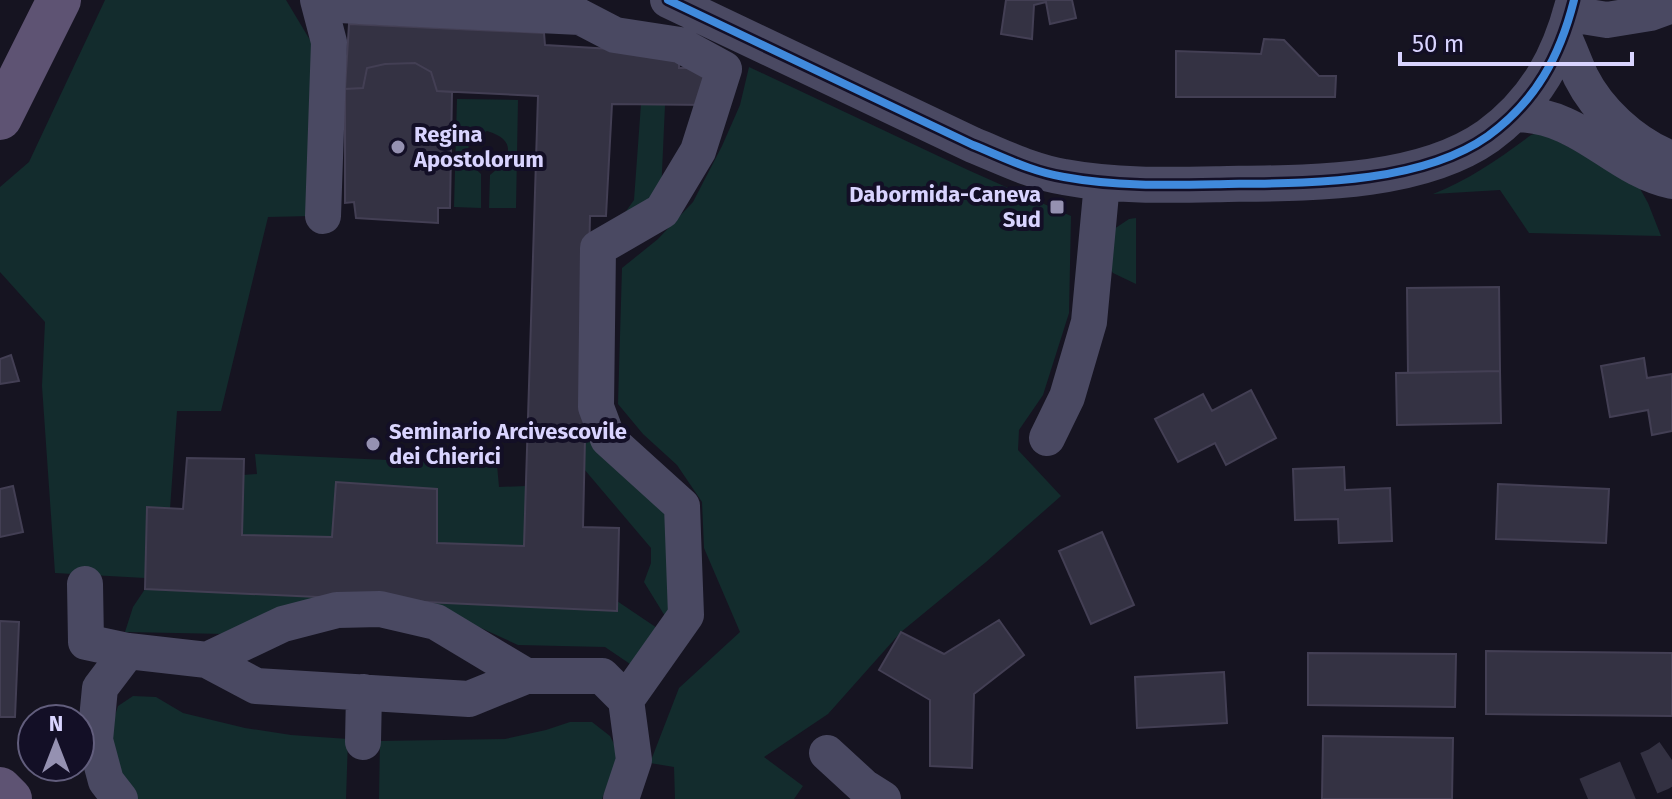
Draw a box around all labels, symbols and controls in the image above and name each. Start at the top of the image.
scale bar [1400,16,1632,66]
text: 50 m [1412,30,1464,58]
place label: Regina Apostolorum [413,121,544,173]
marker: Regina Apostolorum [389,138,407,156]
place label: Dabormida-Caneva Sud [849,181,1041,233]
marker: Dabormida-Caneva Sud [1048,198,1066,216]
place label: Seminario Arcivescovile dei Chierici [389,418,627,470]
marker: Seminario Arcivescovile dei Chierici [364,435,382,453]
north arrow [16,703,96,783]
text: N [49,710,63,737]

